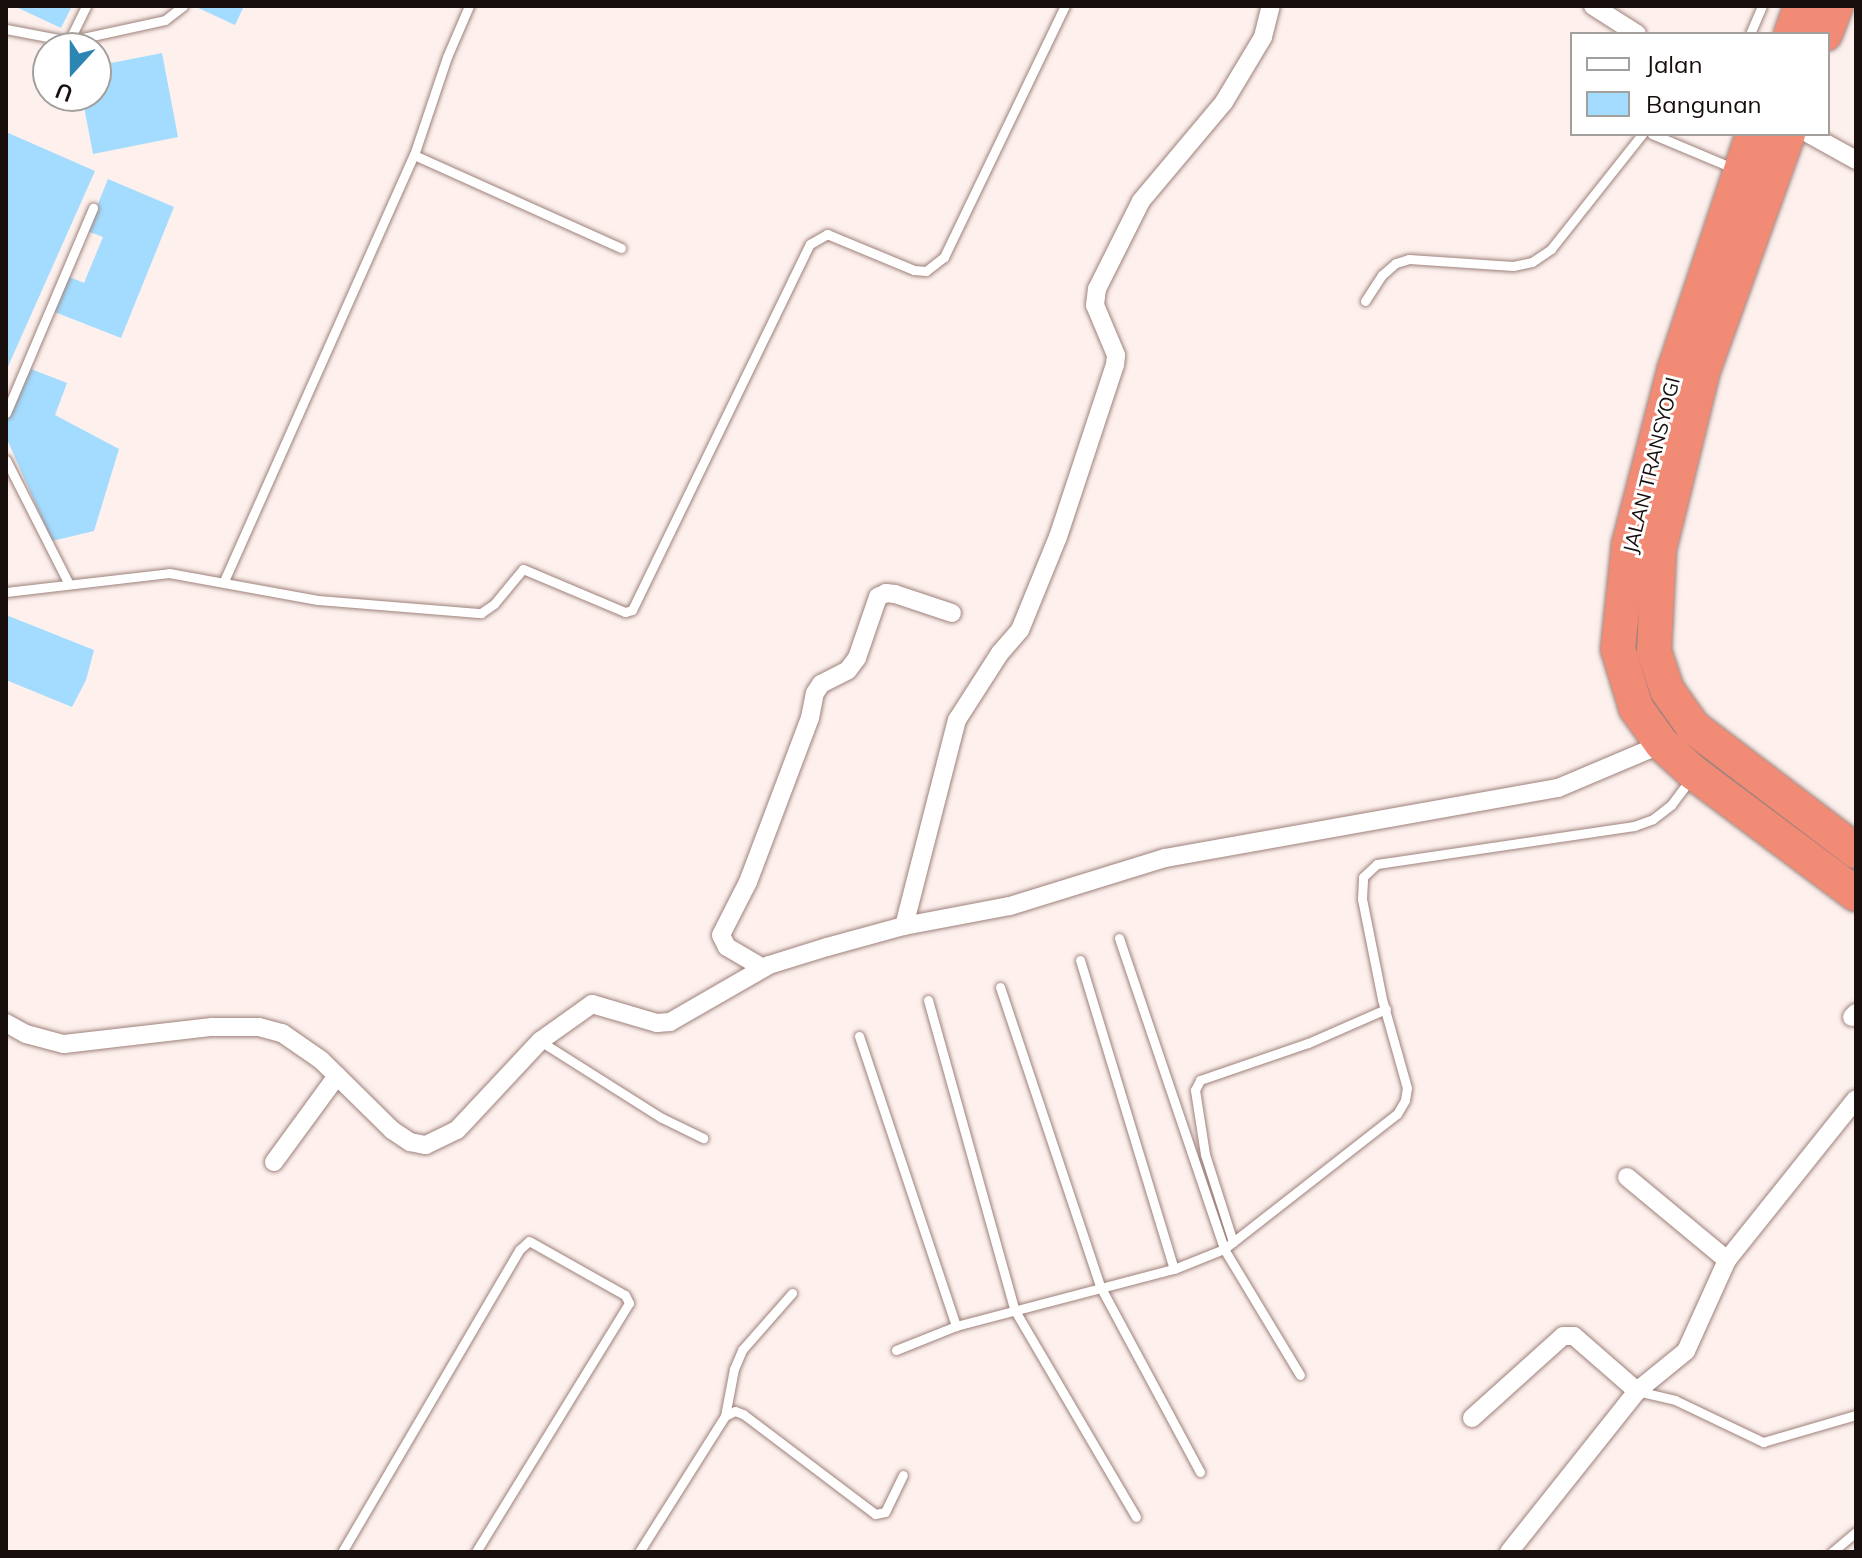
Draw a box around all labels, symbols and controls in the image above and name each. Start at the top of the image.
north arrow [32,32,112,112]
legend [1570,32,1830,136]
text: Jalan [1646,49,1702,79]
text: U [51,77,77,109]
text: Bangunan [1646,89,1762,119]
street label: JALAN TRANSYOGI [1618,374,1684,556]

